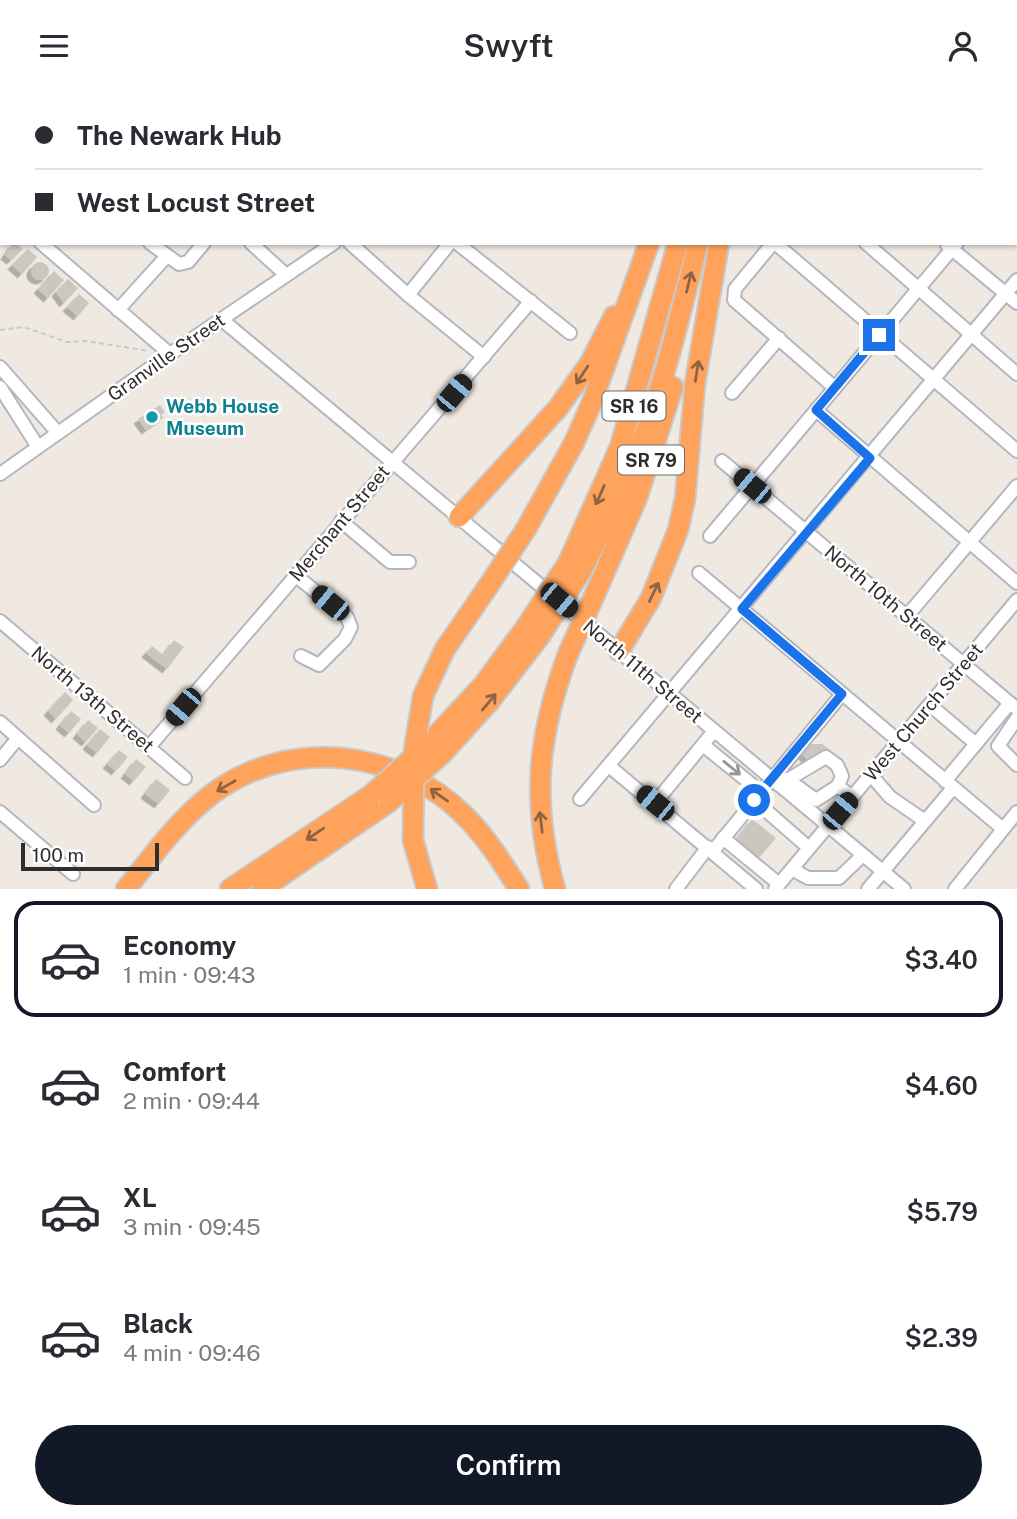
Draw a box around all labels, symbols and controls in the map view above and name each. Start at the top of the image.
icon: menu [35,27,73,65]
text: Swyft [463,27,554,64]
icon: person [944,27,982,65]
text: The Newark Hub [77,120,282,151]
text: West Locust Street [77,187,315,218]
one-way arrow [683,271,696,294]
street label: Granville Street [103,308,229,406]
route end [863,319,895,351]
one-way arrow [691,360,704,383]
one-way arrow [575,365,589,384]
car [433,370,476,416]
road number: SR 16 [602,391,666,421]
place label: Webb House Museum [166,395,279,439]
marker: Webb House Museum [144,409,160,425]
road number: SR 79 [618,445,684,475]
street label: Merchant Street [284,461,394,585]
car [730,464,775,508]
one-way arrow [593,484,606,506]
street label: North 10th Street [820,540,952,656]
car [537,578,582,622]
car [308,582,353,624]
one-way arrow [647,582,661,603]
street label: North 11th Street [579,615,707,727]
street label: West Church Street [859,639,987,785]
street label: North 13th Street [27,641,159,757]
car [162,684,205,730]
one-way arrow [481,693,497,711]
one-way arrow [722,761,740,776]
one-way arrow [217,779,237,793]
car [633,782,678,824]
route start [738,784,770,816]
one-way arrow [430,788,450,802]
car [819,788,862,834]
one-way arrow [534,811,547,834]
one-way arrow [306,827,325,841]
scale bar [21,840,159,872]
text: 100 m [32,844,84,866]
icon: car [39,928,102,991]
text: Economy [123,930,236,961]
text: $3.40 [904,944,978,975]
text: 1 min · 09:43 [123,961,256,988]
icon: car [39,1054,102,1117]
text: Comfort [123,1056,226,1087]
text: $4.60 [904,1070,978,1101]
text: 2 min · 09:44 [123,1087,260,1114]
icon: car [39,1180,102,1243]
text: XL [123,1182,157,1213]
text: $5.79 [906,1196,978,1227]
text: 3 min · 09:45 [123,1213,261,1240]
icon: car [39,1306,102,1369]
text: Black [123,1308,193,1339]
text: $2.39 [905,1322,978,1353]
text: 4 min · 09:46 [123,1339,260,1366]
button: Confirm [35,1425,982,1505]

